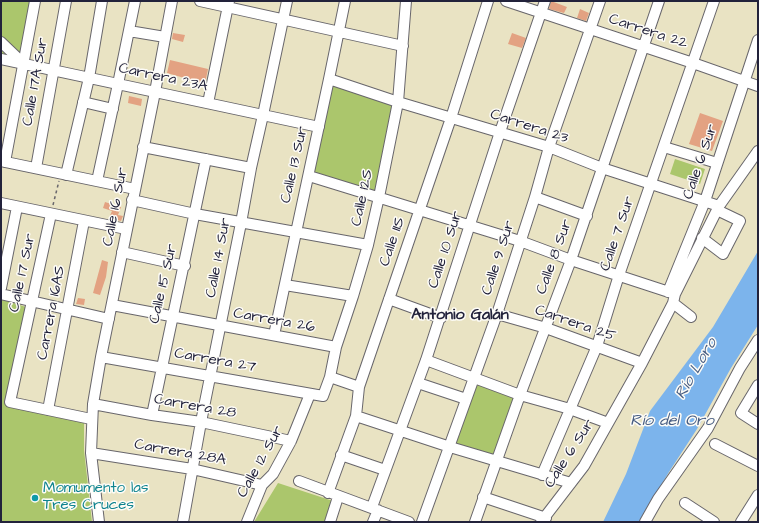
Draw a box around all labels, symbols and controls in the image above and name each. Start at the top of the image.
street label: Carrera 22 [606,11,690,53]
street label: Calle 17A Sur [19,36,53,128]
street label: Carrera 23A [117,60,209,96]
street label: Carrera 23 [488,106,570,148]
street label: Calle 6 Sur [680,122,722,202]
street label: Calle 13 Sur [277,125,313,205]
street label: Calle 16 Sur [100,166,132,248]
street label: Calle 12S [348,168,378,228]
street label: Calle 7 Sur [597,194,639,274]
street label: Calle 10 Sur [425,209,467,291]
street label: Calle 11S [376,215,410,269]
street label: Calle 14 Sur [202,217,236,299]
street label: Calle 8 Sur [533,217,577,297]
street label: Calle 9 Sur [479,219,519,297]
street label: Calle 17 Sur [6,232,40,314]
street label: Calle 15 Sur [146,242,182,326]
street label: Carrera 16AS [34,264,70,362]
street label: Carrera 25 [532,302,618,346]
street label: Carrera 26 [232,305,316,337]
district label: Antonio Galán [411,306,509,326]
water label: Río Loro [672,335,722,403]
street label: Carrera 27 [173,345,257,377]
street label: Carrera 28 [152,391,238,423]
water label: Río del Oro [630,412,714,432]
street label: Calle 6 Sur [541,416,599,492]
street label: Calle 12 Sur [234,423,288,501]
street label: Carrera 28A [133,436,227,470]
place label: Momumento las Tres Cruces [43,480,148,515]
marker: Momumento las Tres Cruces [30,493,40,503]

